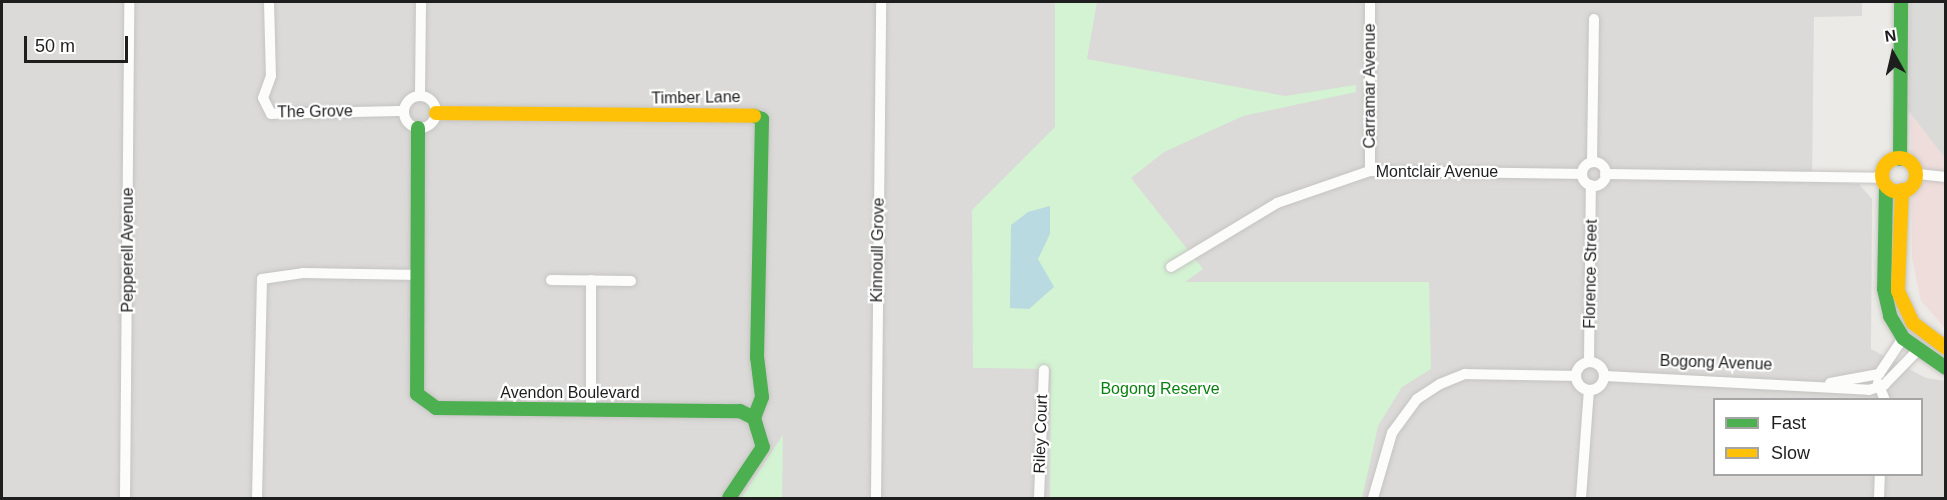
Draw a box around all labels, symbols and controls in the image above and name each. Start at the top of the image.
street label: Carramar Avenue [1360,23,1380,149]
scale bar [27,24,130,62]
north arrow [1863,24,1923,84]
text: N [1884,26,1897,45]
text: 50 m [35,36,75,56]
street label: Timber Lane [651,88,741,108]
street label: The Grove [277,102,353,122]
street label: Montclair Avenue [1375,162,1499,182]
street label: Pepperell Avenue [118,187,138,313]
street label: Kinnoull Grove [867,197,889,303]
street label: Florence Street [1580,219,1602,329]
street label: Bogong Avenue [1659,351,1773,375]
park label: Bogong Reserve [1100,379,1220,399]
street label: Avendon Boulevard [500,383,640,403]
street label: Riley Court [1030,394,1052,474]
legend [1713,398,1923,476]
text: Fast [1771,413,1806,433]
text: Slow [1771,443,1810,463]

